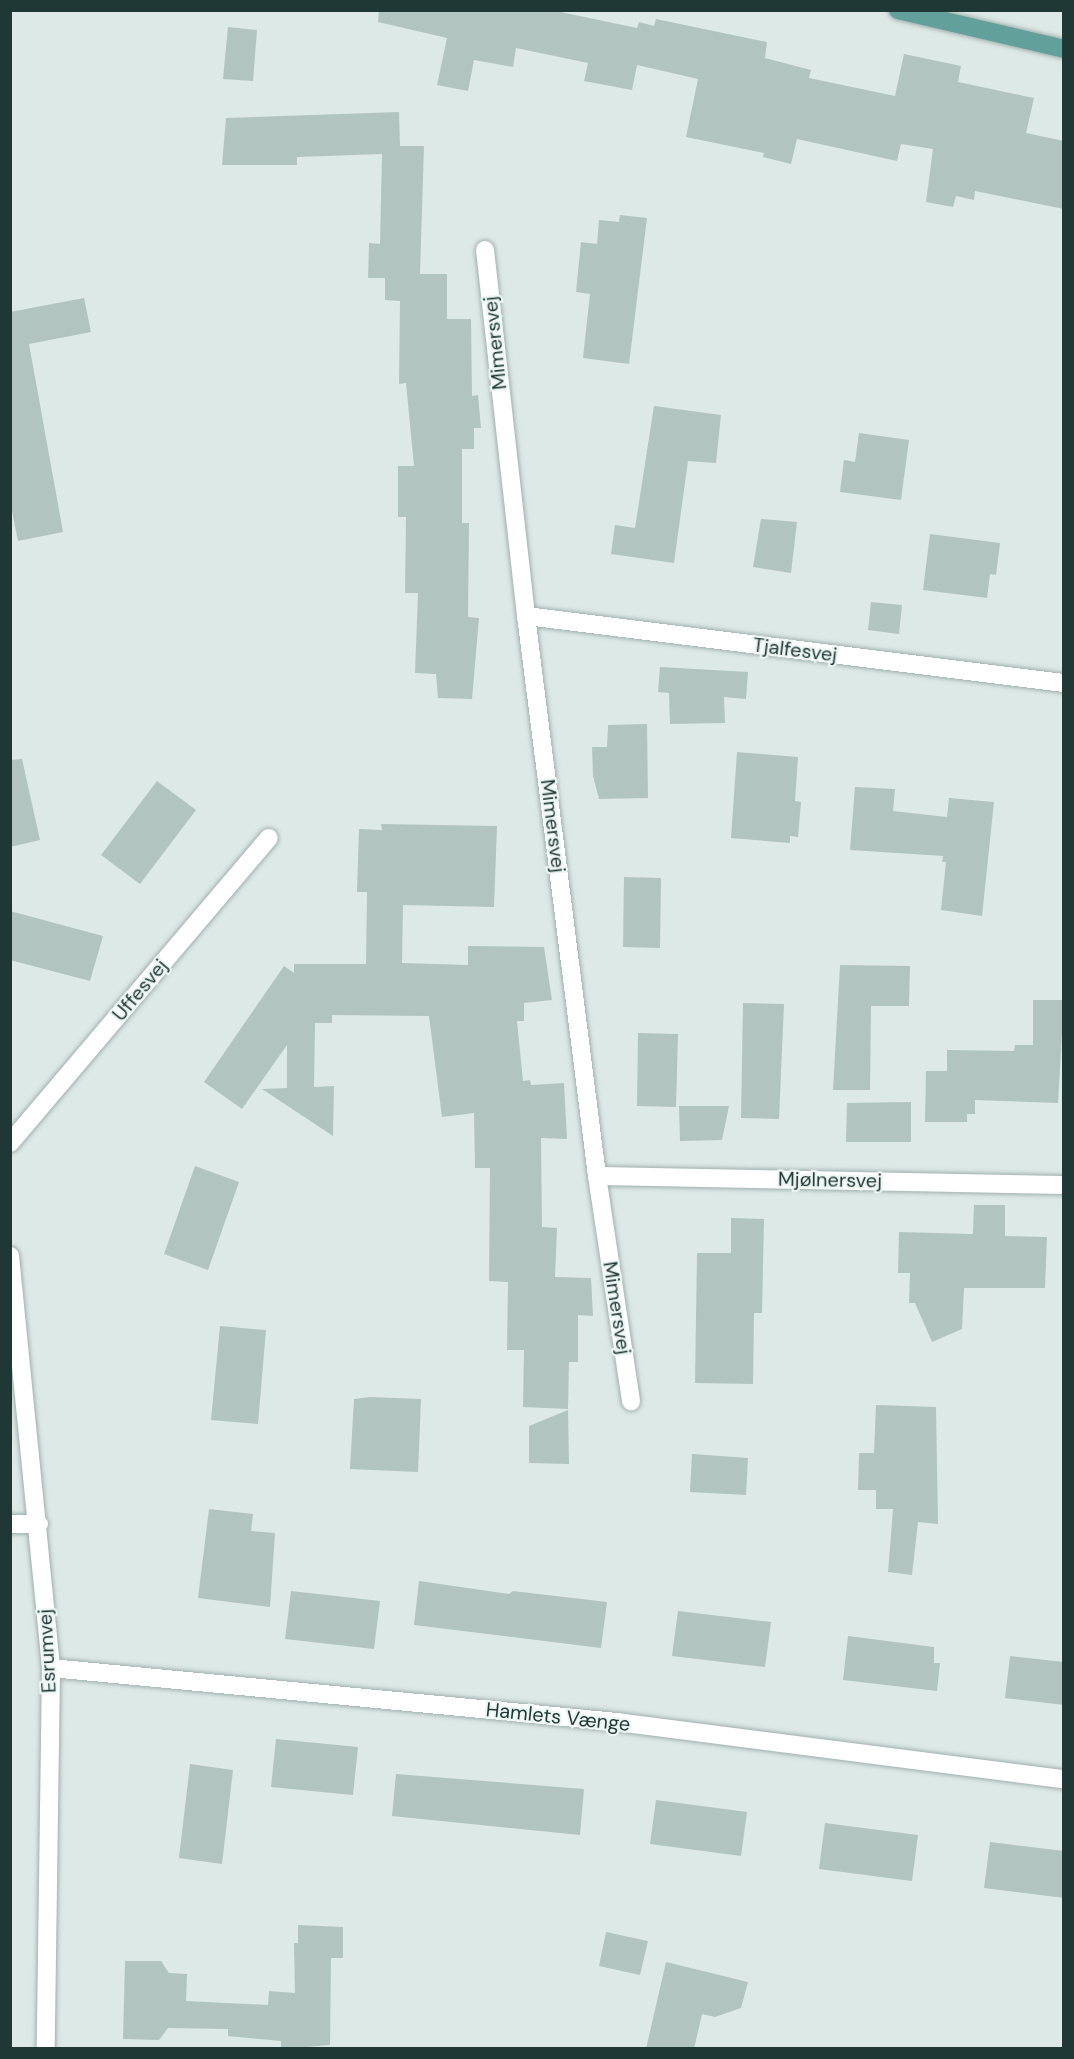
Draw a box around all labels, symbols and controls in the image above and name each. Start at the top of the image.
street label: Mimersvej [478,295,512,391]
street label: Tjalfesvej [751,633,839,667]
street label: Mimersvej [535,778,571,874]
street label: Uffesvej [107,954,173,1026]
street label: Mjølnersvej [778,1167,882,1193]
street label: Mimersvej [598,1260,636,1356]
street label: Esrumvej [33,1608,61,1694]
street label: Hamlets Vænge [485,1697,631,1737]

